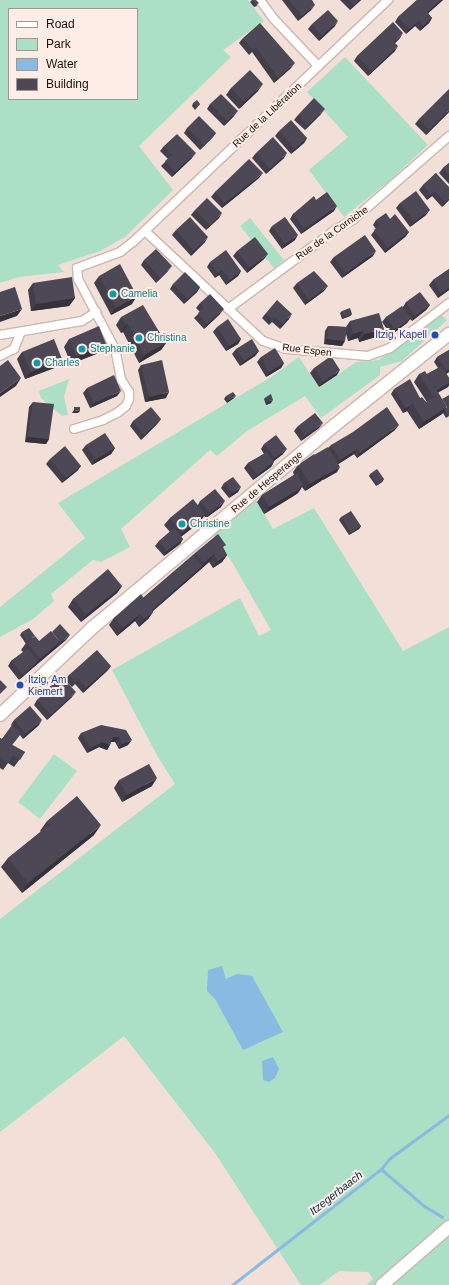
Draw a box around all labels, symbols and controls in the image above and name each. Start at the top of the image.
legend [8,8,138,100]
text: Road [46,17,75,31]
text: Park [46,37,71,51]
text: Water [46,57,78,71]
text: Building [46,77,89,91]
street label: Rue de la Libération [230,80,304,150]
street label: Rue de la Corniche [293,204,371,262]
place label: Camelia [121,288,158,300]
marker: Camelia [108,289,118,299]
place label: Itzig, Kapell [375,329,427,341]
marker: Itzig, Kapell [430,330,440,340]
place label: Christina [147,332,186,344]
marker: Christina [134,333,144,343]
street label: Rue Espen [282,341,332,359]
place label: Stephanie [90,343,135,355]
marker: Stephanie [77,344,87,354]
place label: Charles [45,357,79,369]
marker: Charles [32,358,42,368]
street label: Rue de Hesperange [229,449,305,515]
place label: Christine [190,518,229,530]
marker: Christine [177,519,187,529]
place label: Itzig, Am Kiemert [28,673,67,696]
marker: Itzig, Am Kiemert [15,680,25,690]
water label: Itzegerbaach [307,1168,365,1218]

